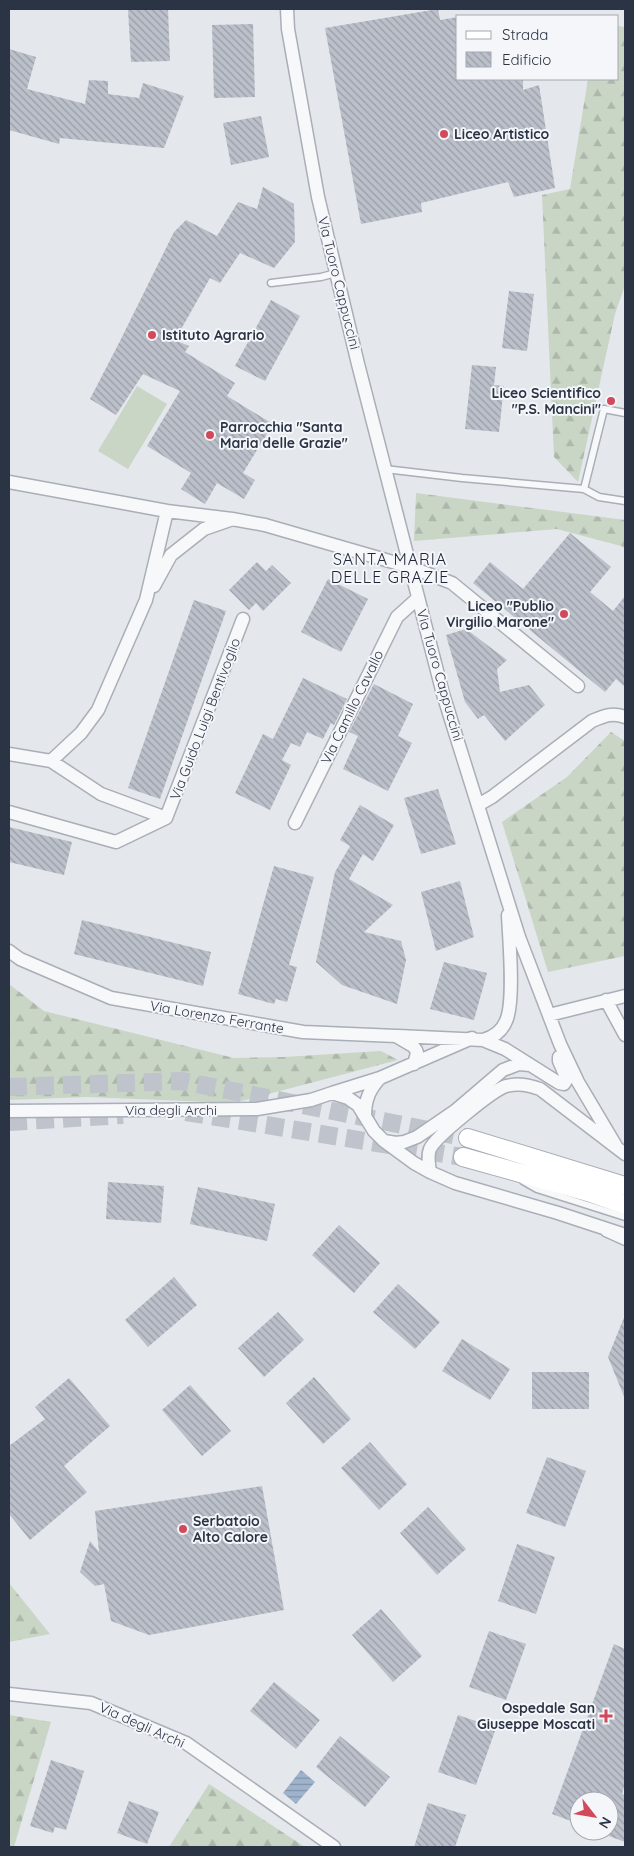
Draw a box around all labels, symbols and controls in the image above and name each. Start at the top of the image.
legend [456,15,619,80]
text: Strada [502,25,548,44]
text: Edificio [502,50,551,69]
place label: Liceo Artistico [454,125,549,143]
marker: Liceo Artistico [438,128,450,140]
street label: Via Tuoro Cappuccini [314,215,364,351]
place label: Istituto Agrario [162,326,265,344]
marker: Istituto Agrario [146,329,158,341]
place label: Liceo Scientifico "P.S. Mancini" [492,384,601,418]
marker: Liceo Scientifico "P.S. Mancini" [605,395,617,407]
place label: Parrocchia "Santa Maria delle Grazie" [220,418,348,452]
marker: Parrocchia "Santa Maria delle Grazie" [204,429,216,441]
district label: SANTA MARIA DELLE GRAZIE [331,549,449,587]
place label: Liceo "Publio Virgilio Marone" [446,597,554,631]
street label: Via Tuoro Cappuccini [413,607,467,743]
marker: Liceo "Publio Virgilio Marone" [558,608,570,620]
street label: Via Guido Luigi Bentivoglio [166,635,244,803]
street label: Via Camillo Cavallo [317,647,387,767]
street label: Via Lorenzo Ferrante [149,996,286,1038]
street label: Via degli Archi [125,1101,217,1119]
place label: Serbatoio Alto Calore [193,1512,268,1546]
marker: Serbatoio Alto Calore [177,1523,189,1535]
street label: Via degli Archi [96,1698,188,1752]
place label: Ospedale San Giuseppe Moscati [477,1699,595,1733]
marker: Ospedale San Giuseppe Moscati [599,1709,613,1723]
north arrow [569,1791,619,1841]
text: N [595,1814,616,1832]

